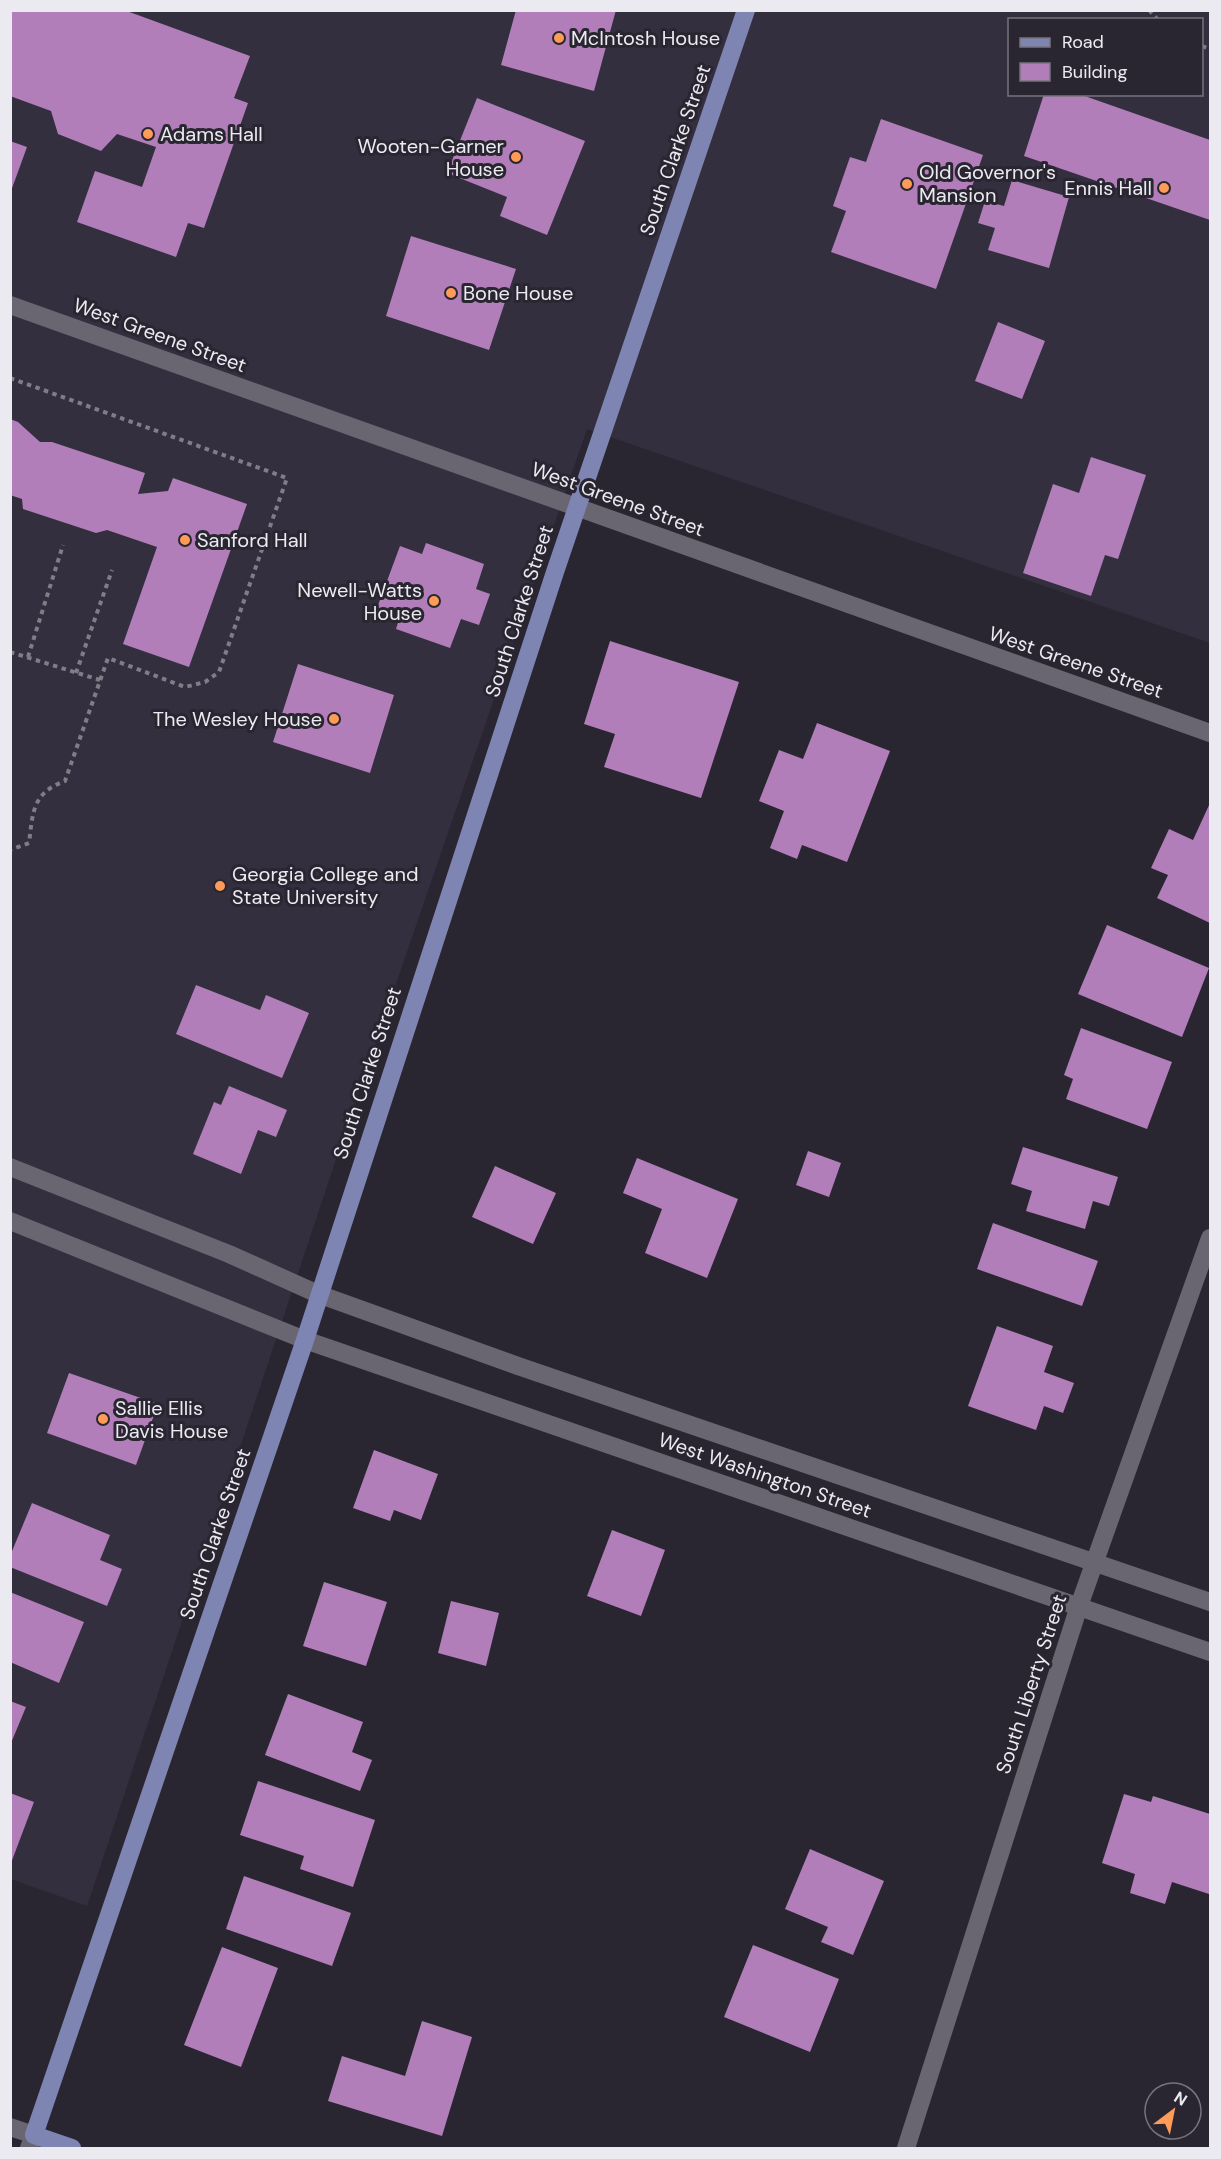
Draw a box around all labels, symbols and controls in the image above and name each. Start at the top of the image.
legend [1008,18,1203,96]
place label: McIntosh House [571,25,720,51]
text: Road [1062,30,1104,54]
marker: McIntosh House [552,31,566,45]
text: Building [1062,60,1127,84]
street label: South Clarke Street [634,61,717,239]
place label: Adams Hall [160,121,263,147]
marker: Adams Hall [141,127,155,141]
place label: Wooten-Garner House [357,133,504,182]
marker: Wooten-Garner House [509,150,523,164]
place label: Old Governor's Mansion [919,159,1056,208]
place label: Ennis Hall [1064,175,1152,201]
marker: Old Governor's Mansion [900,177,914,191]
marker: Ennis Hall [1157,181,1171,195]
place label: Bone House [463,280,573,306]
marker: Bone House [444,286,458,300]
street label: West Greene Street [70,292,250,378]
street label: West Greene Street [528,456,708,542]
street label: South Clarke Street [479,522,559,700]
place label: Sanford Hall [197,527,308,553]
marker: Sanford Hall [178,533,192,547]
place label: Newell-Watts House [297,577,422,626]
marker: Newell-Watts House [427,594,441,608]
street label: West Greene Street [986,620,1167,704]
place label: The Wesley House [153,706,322,732]
marker: The Wesley House [327,712,341,726]
place label: Georgia College and State University [232,861,418,910]
marker: Georgia College and State University [213,879,227,893]
street label: South Clarke Street [327,984,407,1162]
place label: Sallie Ellis Davis House [115,1395,228,1444]
marker: Sallie Ellis Davis House [96,1412,110,1426]
street label: West Washington Street [655,1426,875,1524]
street label: South Clarke Street [174,1445,257,1623]
street label: South Liberty Street [990,1591,1072,1777]
north arrow [1143,2081,1203,2141]
text: N [1170,2087,1191,2111]

